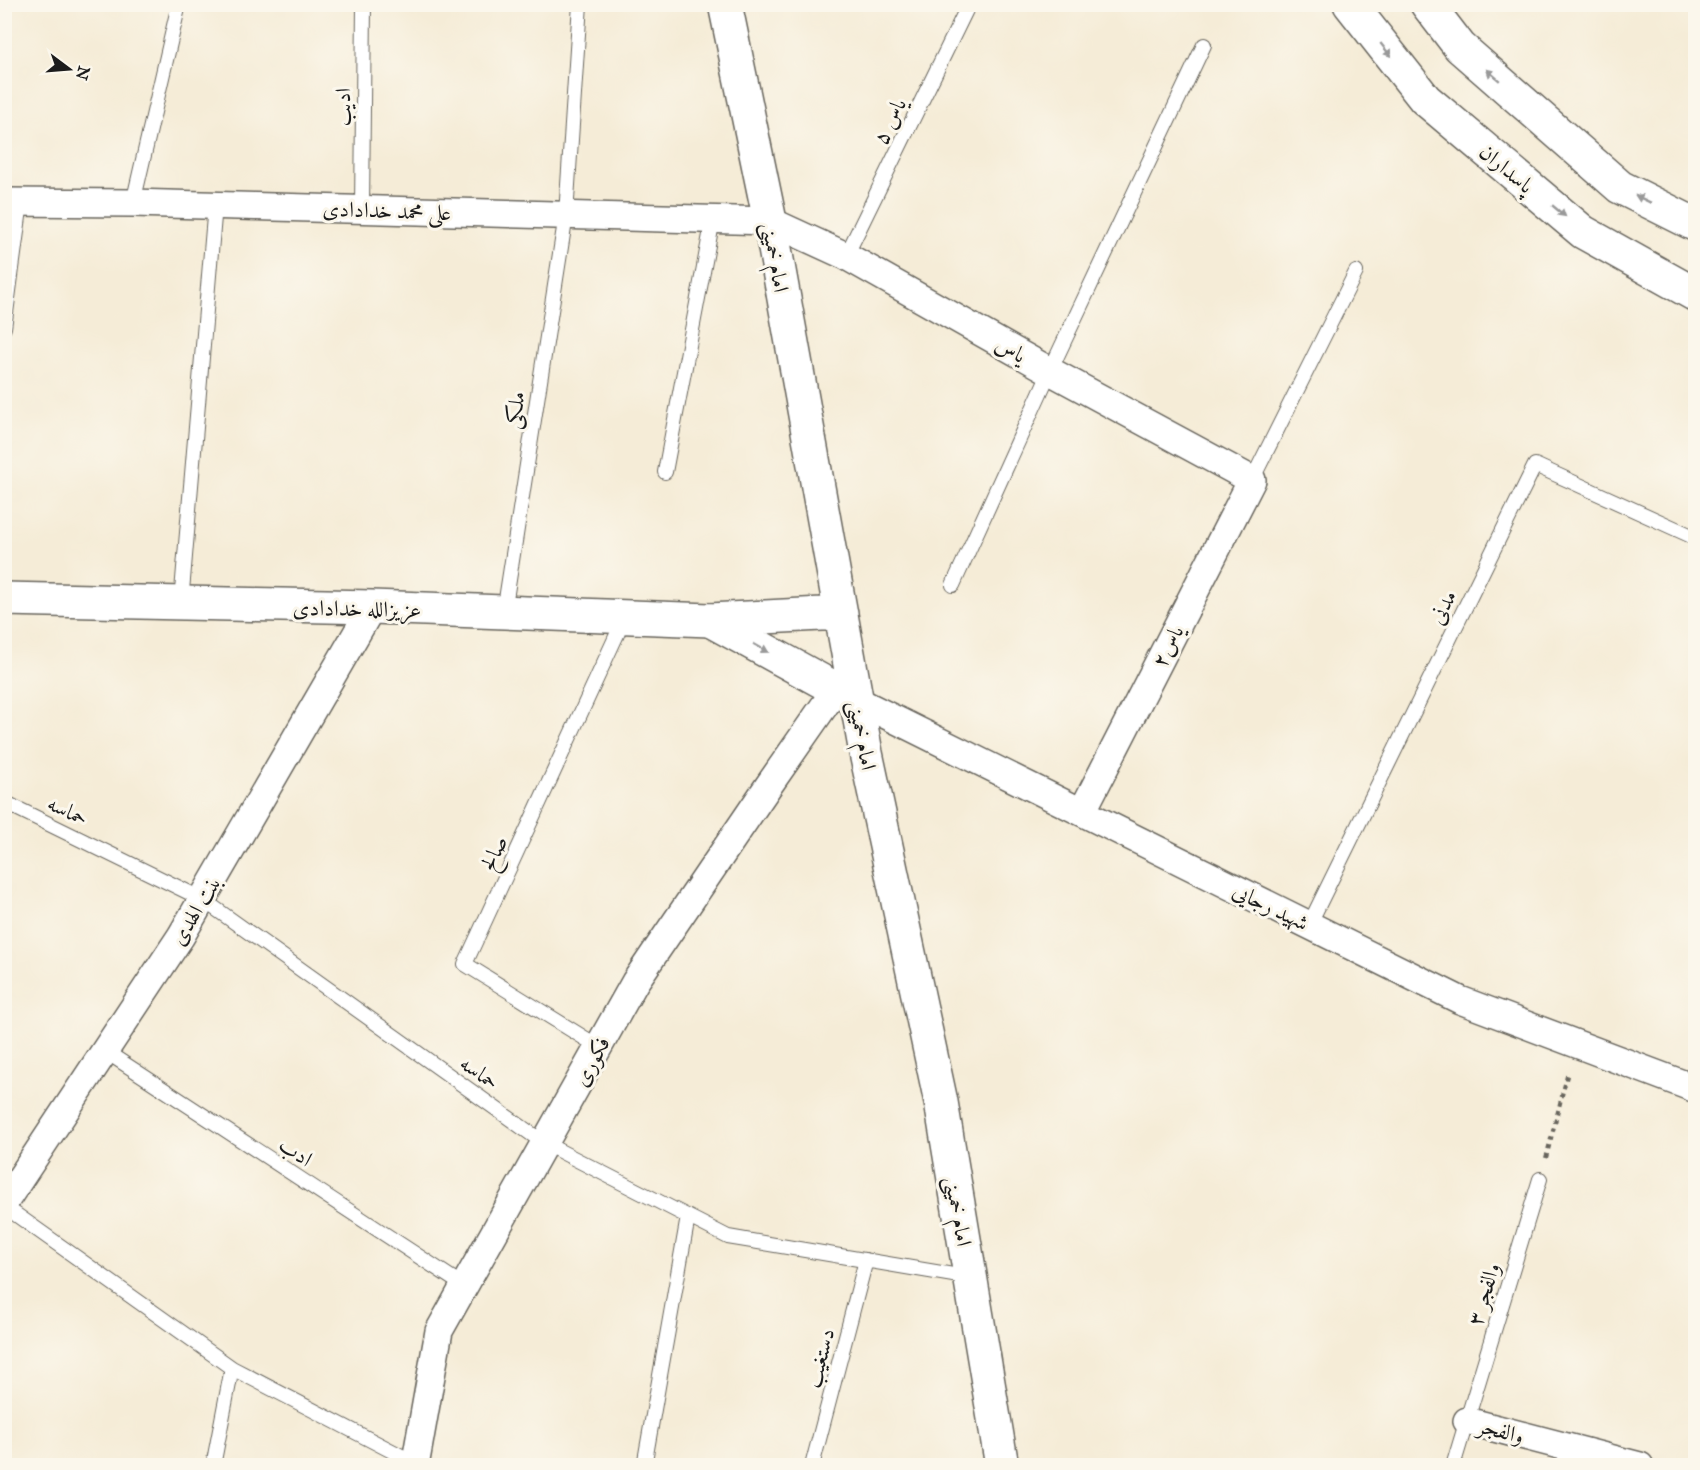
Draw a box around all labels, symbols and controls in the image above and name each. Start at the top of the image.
north arrow [39,39,99,99]
one-way arrow [1380,42,1393,58]
text: N [72,64,94,83]
one-way arrow [1486,69,1501,82]
street label: ادیب [329,88,356,126]
street label: یاس ۵ [867,92,913,149]
street label: پاسداران [1472,138,1541,202]
one-way arrow [1634,194,1652,204]
street label: علی محمد خدادادی [322,195,452,229]
one-way arrow [1551,204,1566,217]
street label: امام خمینی [750,220,795,295]
street label: یاس [991,330,1032,370]
street label: ملکی [498,389,533,431]
street label: مدنی [1423,586,1462,629]
street label: عزیزالله خدادادی [292,594,422,625]
street label: یاس۲ [1145,619,1190,672]
one-way arrow [753,643,770,653]
street label: امام خمینی [837,698,882,773]
street label: حماسه [43,789,93,832]
street label: صالح [474,831,519,878]
street label: بنت الهدی [164,870,227,950]
street label: شهید رجایی [1227,876,1313,938]
street label: فکوری [567,1032,616,1091]
street label: حماسه [455,1049,505,1096]
street label: ادب [274,1131,318,1172]
street label: امام خمینی [933,1174,978,1249]
street label: والفجر ۳ [1461,1259,1507,1329]
street label: دستغیب [799,1325,841,1391]
street label: والفجر [1473,1411,1527,1450]

